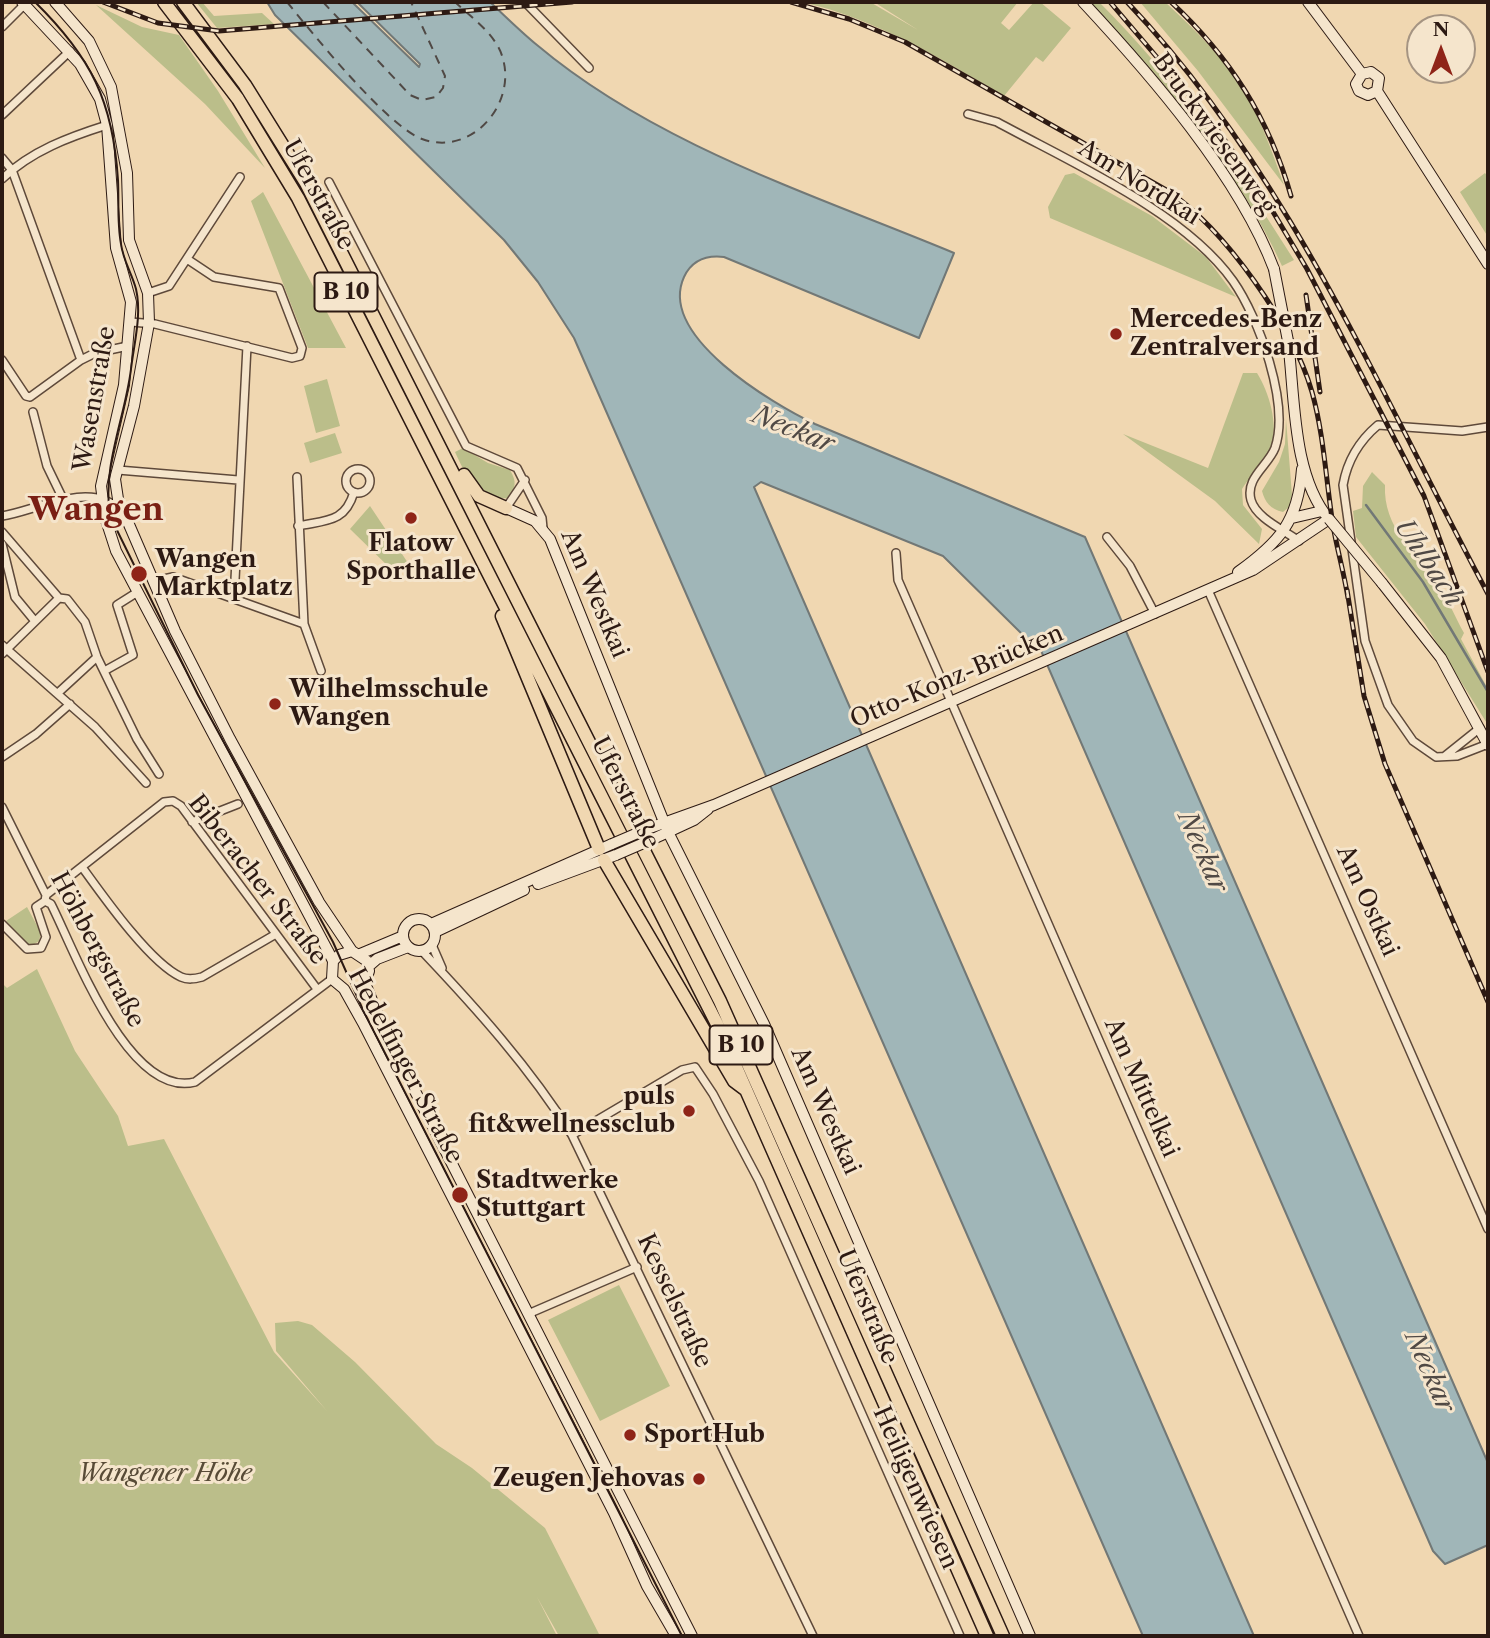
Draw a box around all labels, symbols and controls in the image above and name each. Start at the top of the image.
north arrow [1406,14,1476,84]
text: N [1433,18,1449,41]
street label: Bruckwiesenweg [1146,48,1282,220]
street label: Am Nordkai [1073,134,1205,232]
street label: Uferstraße [276,135,360,255]
road number: B 10 [314,272,378,312]
place label: Mercedes-Benz Zentralversand [1130,306,1322,362]
street label: Wasenstraße [68,324,122,474]
marker: Mercedes-Benz Zentralversand [1108,326,1124,342]
water label: Neckar [747,399,839,461]
district label: Wangen [28,492,164,530]
marker: Flatow Sporthalle [403,510,419,526]
water label: Uhlbach [1387,513,1469,613]
street label: Am Westkai [554,526,634,662]
place label: Flatow Sporthalle [346,530,476,586]
place label: Wangen Marktplatz [155,546,293,602]
marker: Wangen Marktplatz [129,564,149,584]
street label: Otto-Konz-Brücken [846,619,1068,735]
place label: Wilhelmsschule Wangen [289,676,488,732]
marker: Wilhelmsschule Wangen [267,696,283,712]
street label: Uferstraße [585,732,665,854]
street label: Biberacher Straße [182,789,332,971]
water label: Neckar [1170,806,1234,898]
street label: Am Ostkai [1330,841,1404,961]
street label: Höhbergstraße [44,867,150,1033]
street label: Hedelfinger Straße [341,963,469,1169]
street label: Am Mittelkai [1098,1014,1184,1162]
road number: B 10 [710,1026,772,1064]
street label: Am Westkai [784,1043,866,1179]
place label: puls fit&wellnessclub [468,1083,675,1139]
marker: puls fit&wellnessclub [681,1103,697,1119]
place label: Stadtwerke Stuttgart [476,1167,618,1223]
marker: Stadtwerke Stuttgart [450,1185,470,1205]
street label: Kesselstraße [630,1229,718,1373]
street label: Uferstraße [830,1245,904,1369]
water label: Neckar [1397,1326,1461,1418]
street label: Heiligenwiesen [866,1402,964,1574]
place label: SportHub [644,1421,765,1449]
marker: SportHub [622,1427,638,1443]
park label: Wangener Höhe [78,1460,252,1488]
place label: Zeugen Jehovas [493,1465,685,1493]
marker: Zeugen Jehovas [691,1471,707,1487]

